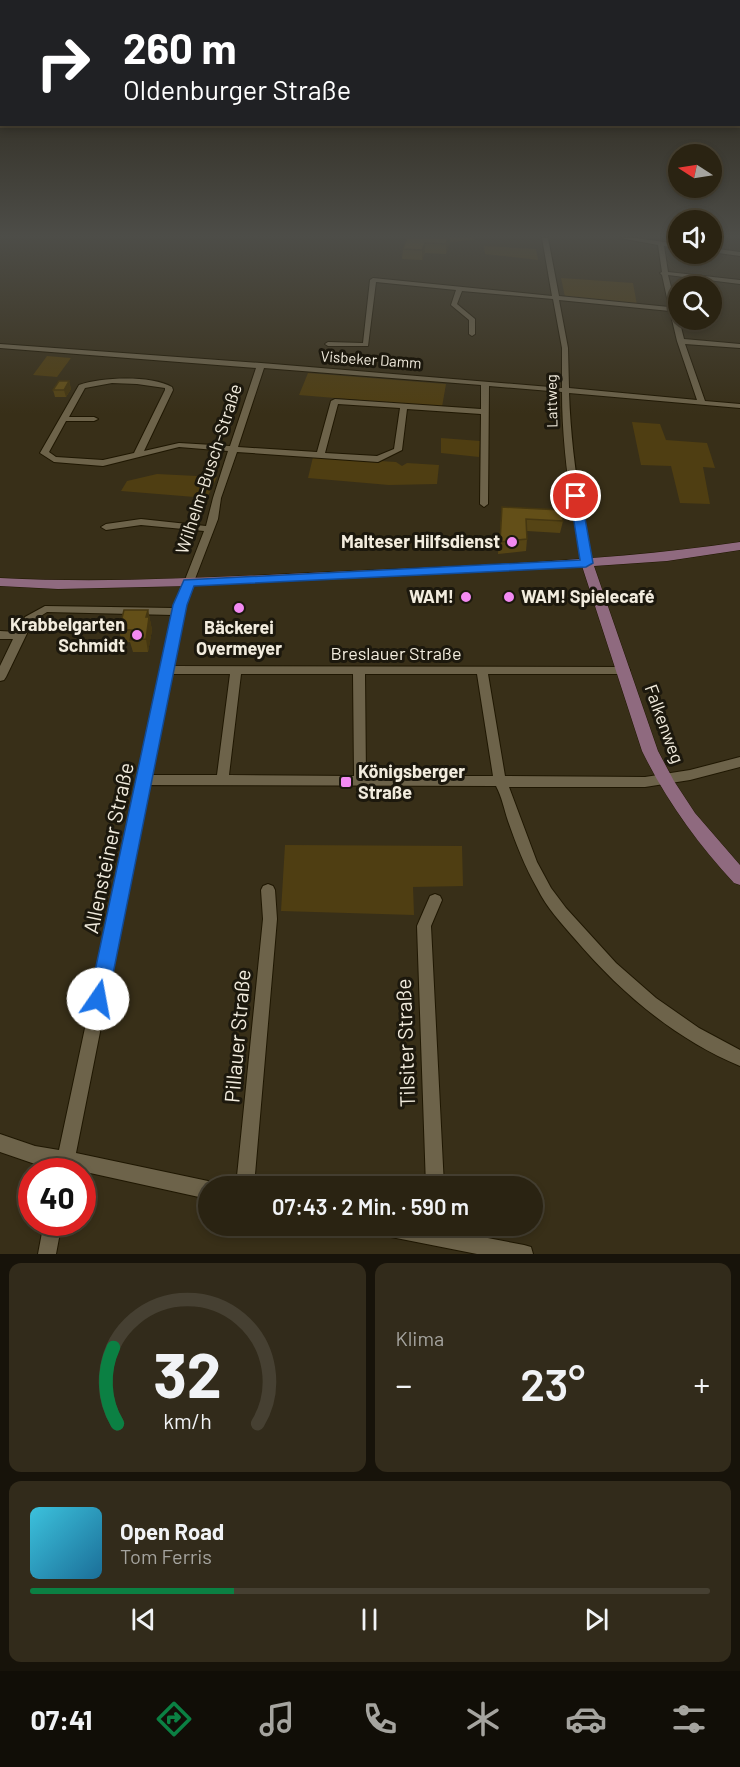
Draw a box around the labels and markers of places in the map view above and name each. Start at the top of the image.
pin [550,470,601,521]
place label: Malteser Hilfsdienst [341,530,500,552]
marker: Malteser Hilfsdienst [505,535,519,549]
place label: WAM! [409,585,454,607]
place label: WAM! Spielecafé [521,585,655,607]
marker: WAM! [459,590,473,604]
marker: WAM! Spielecafé [502,590,516,604]
marker: Bäckerei Overmeyer [232,601,246,615]
place label: Krabbelgarten Schmidt [10,613,125,656]
place label: Bäckerei Overmeyer [196,616,282,659]
marker: Krabbelgarten Schmidt [130,628,144,642]
place label: Königsberger Straße [358,760,465,803]
marker: Königsberger Straße [339,775,353,789]

